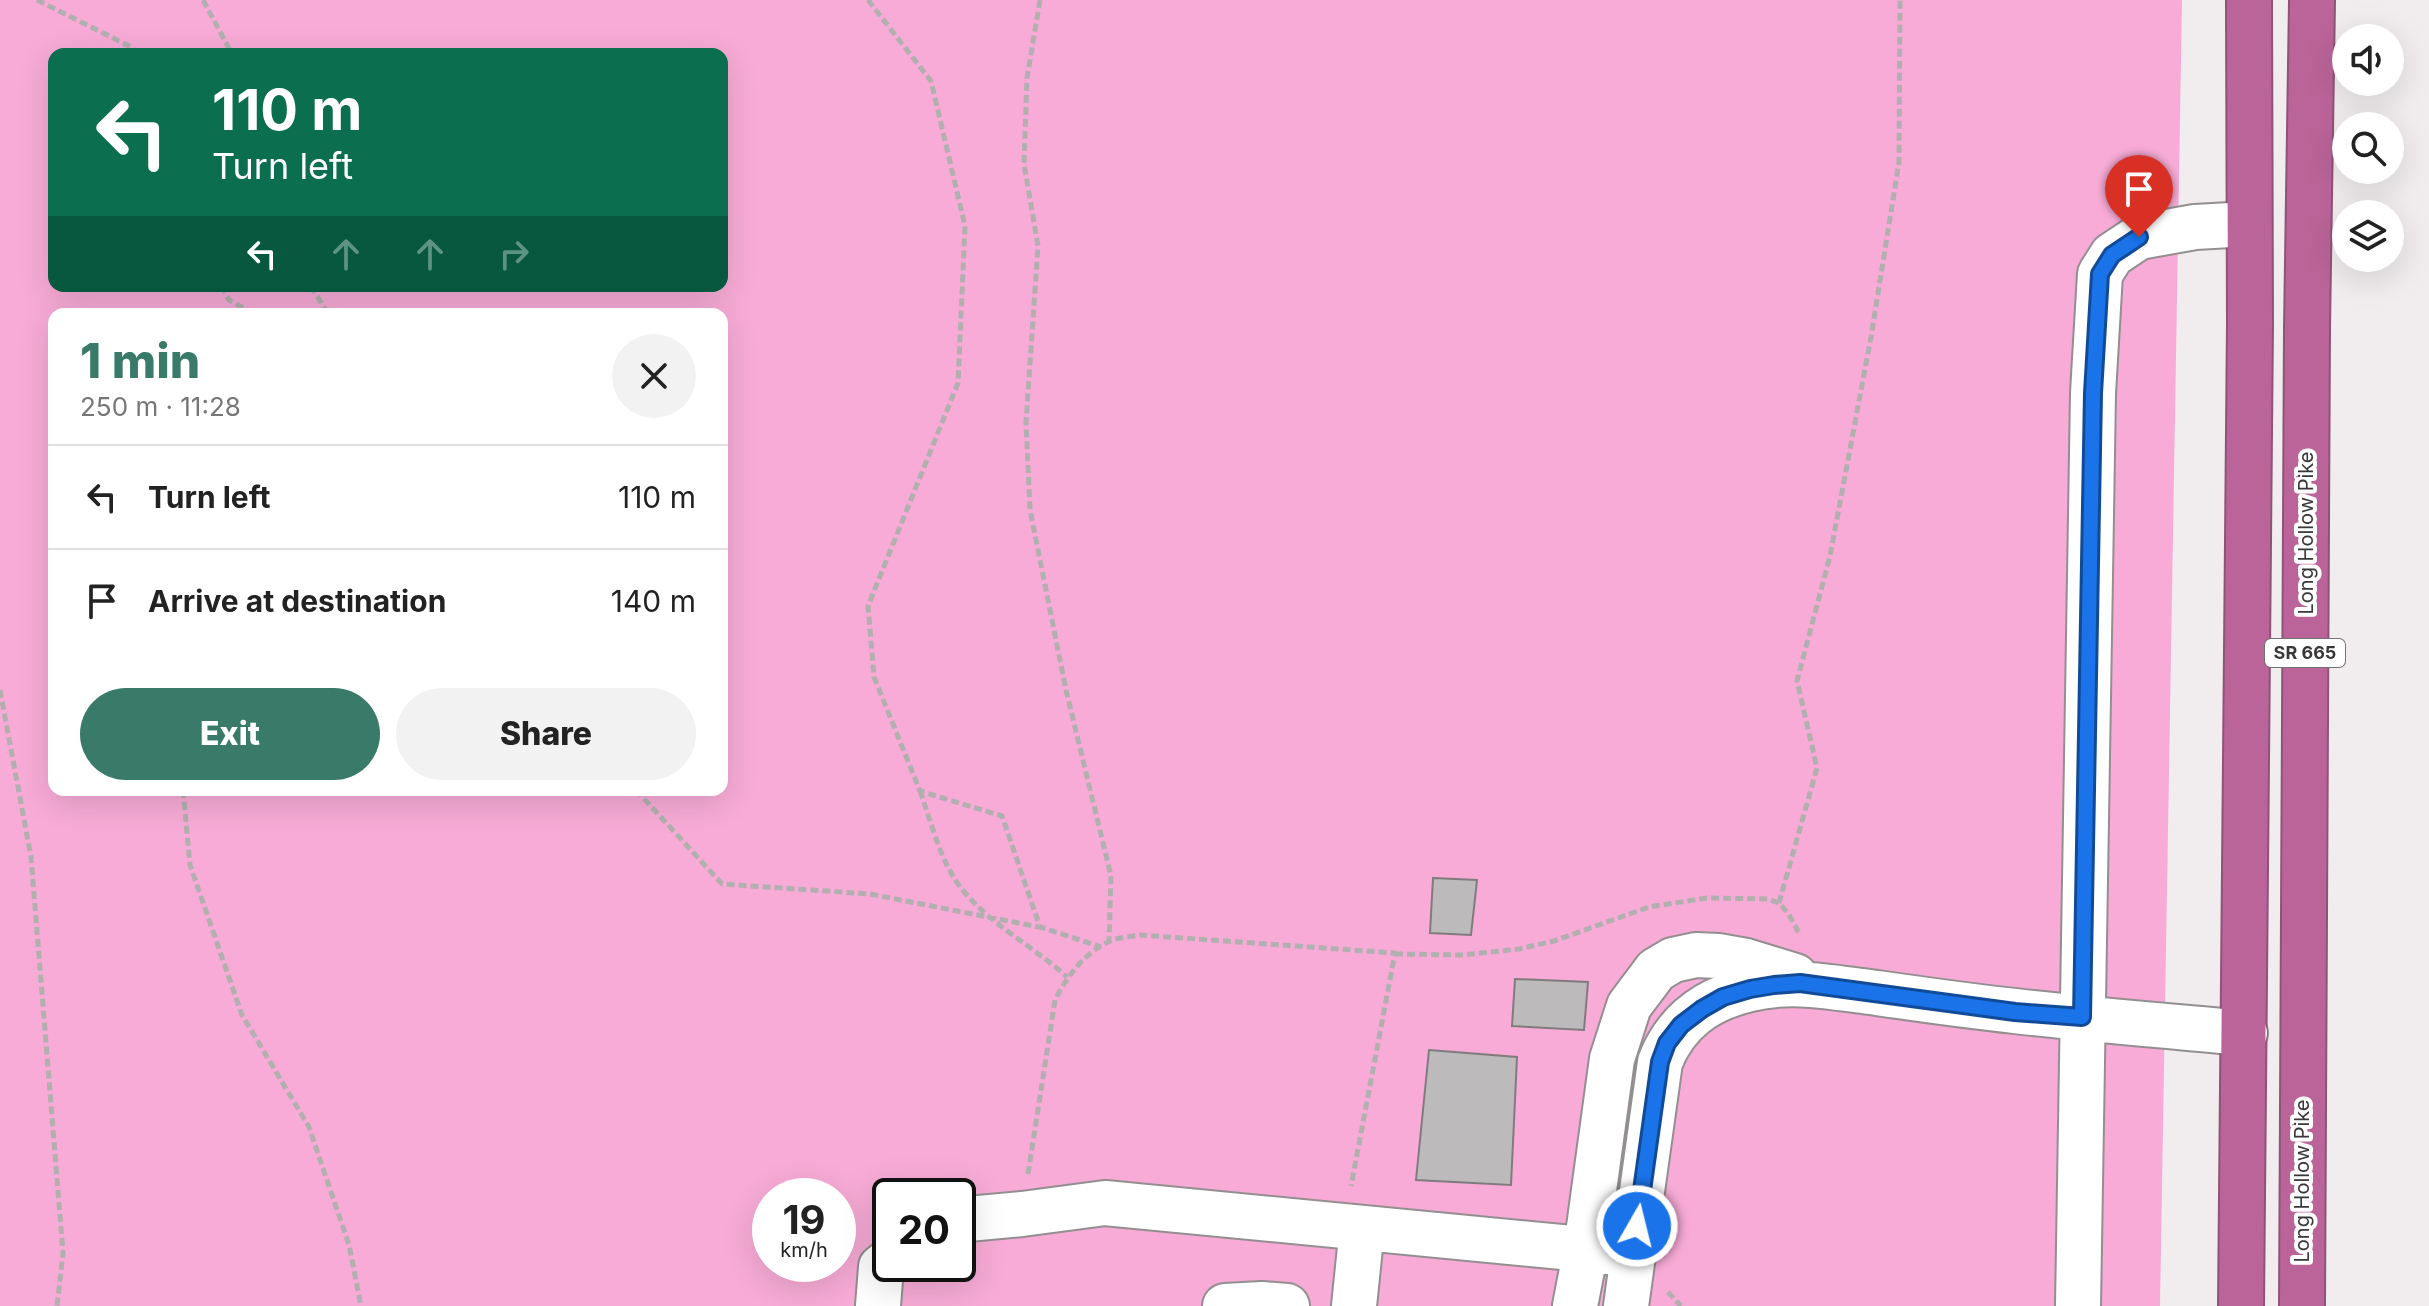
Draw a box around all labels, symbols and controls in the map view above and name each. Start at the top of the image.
map controls [2332,24,2404,272]
button: sound [2332,24,2404,96]
text: 110 m [212,76,362,144]
icon: left [80,80,184,184]
button: search [2332,112,2404,184]
text: Turn left [212,144,353,188]
pin [2105,155,2173,237]
icon: arrive [2117,167,2161,211]
button: layers [2332,200,2404,272]
icon: left [240,232,284,276]
icon: ahead [324,232,368,276]
icon: ahead [408,232,452,276]
icon: right [492,232,536,276]
text: 1 min [80,331,200,390]
button: close [612,334,696,418]
text: 250 m · 11:28 [80,391,241,422]
street label: Long Hollow Pike [2294,452,2318,614]
icon: left [80,475,124,519]
text: Turn left [148,479,270,515]
text: 110 m [618,479,696,515]
icon: arrive [80,579,124,623]
text: Arrive at destination [148,583,446,619]
text: 140 m [611,583,696,619]
road number: SR 665 [2265,639,2345,667]
button: Exit [80,688,380,780]
button: Share [396,688,696,780]
street label: Long Hollow Pike [2290,1100,2314,1262]
speed limit sign: 20 [872,1178,976,1282]
position arrow [1595,1184,1679,1268]
text: 19 [782,1195,826,1244]
text: km/h [780,1238,828,1262]

